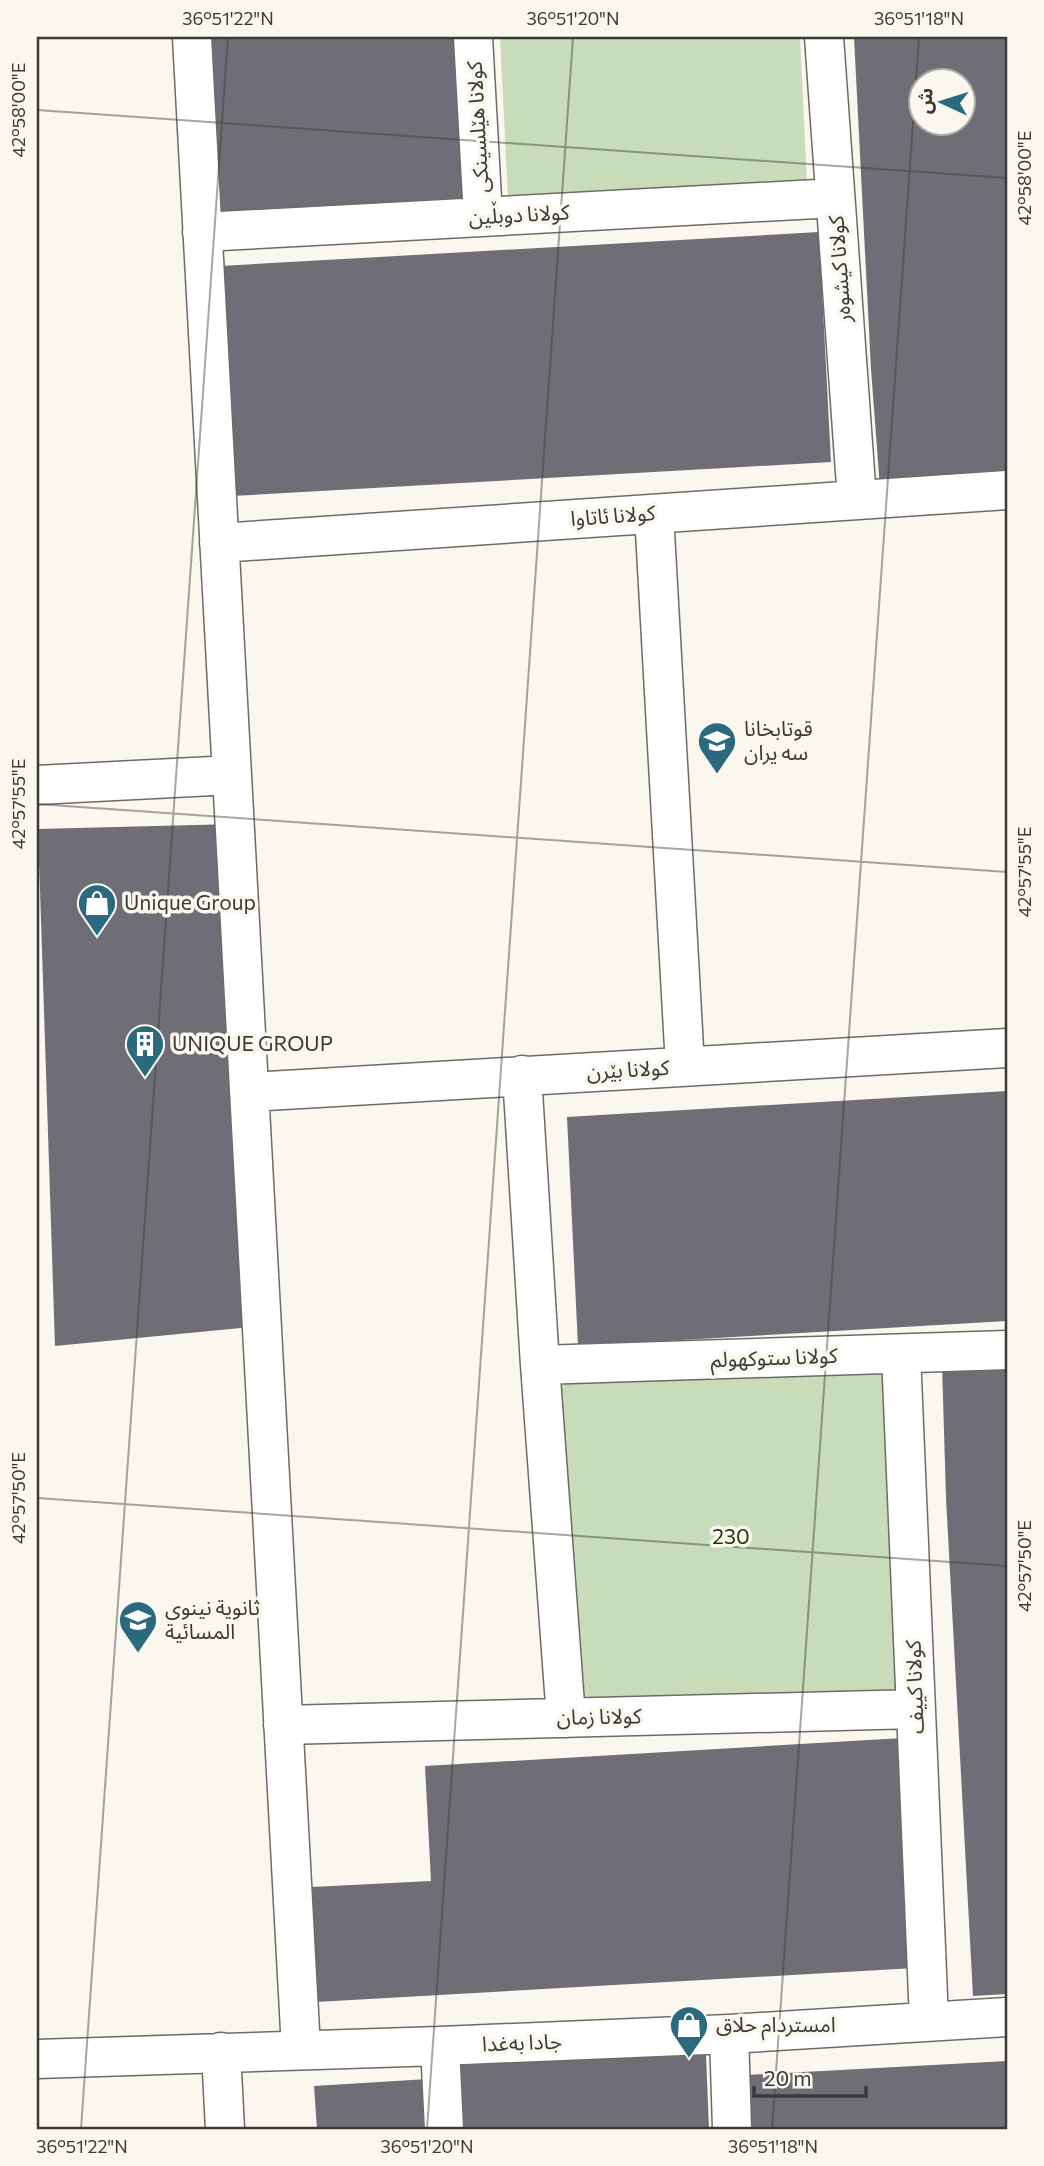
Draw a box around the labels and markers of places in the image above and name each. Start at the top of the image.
place label: قوتابخانا سه يران [744,715,813,765]
school or university icon: قوتابخانا سه يران [696,720,738,775]
shop icon: Unique Group [76,882,118,937]
place label: Unique Group [124,889,256,914]
building icon: UNIQUE GROUP [124,1023,166,1078]
place label: UNIQUE GROUP [172,1030,333,1055]
place label: ثانوية نينوى المسائية [165,1594,260,1643]
school or university icon: ثانوية نينوى المسائية [117,1599,159,1654]
shop icon: امستردام حلاق [668,2004,710,2059]
place label: امستردام حلاق [716,2011,836,2041]

